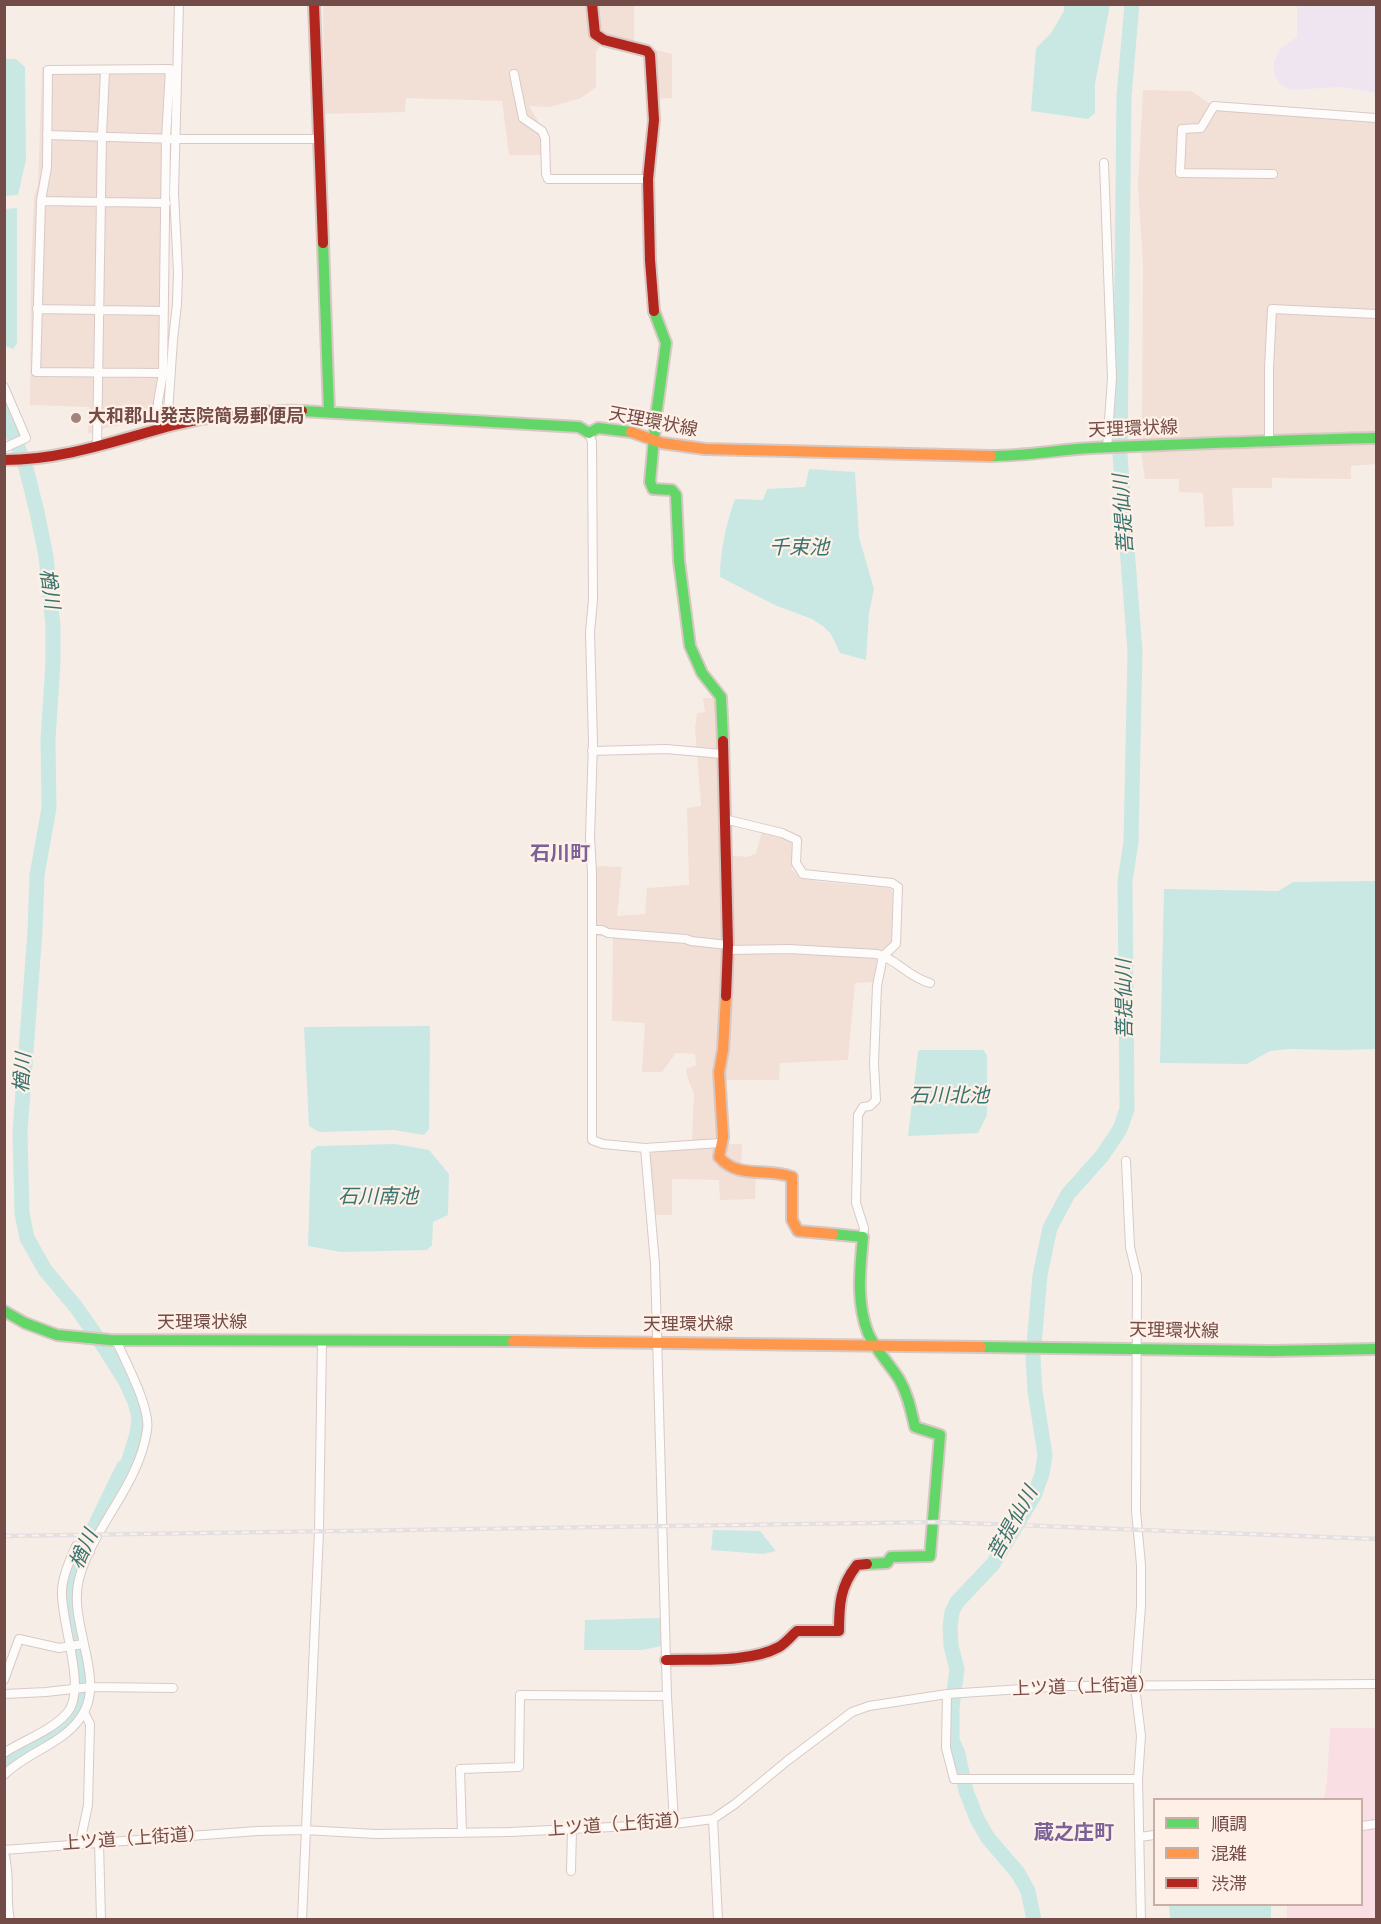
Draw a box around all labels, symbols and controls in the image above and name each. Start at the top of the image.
street label: 天理環状線 [607,404,699,442]
place label: 大和郡山発志院簡易郵便局 [88,407,304,429]
marker: 大和郡山発志院簡易郵便局 [69,411,83,425]
street label: 天理環状線 [1088,418,1178,442]
water label: 菩提仙川 [1110,473,1140,555]
water label: 千束池 [769,537,829,561]
water label: 楢川 [33,568,63,610]
district label: 石川町 [530,843,590,867]
water label: 菩提仙川 [1113,959,1139,1039]
water label: 楢川 [11,1052,37,1094]
water label: 石川北池 [909,1085,989,1109]
water label: 石川南池 [338,1186,418,1210]
street label: 天理環状線 [157,1313,247,1335]
street label: 天理環状線 [643,1315,733,1337]
street label: 天理環状線 [1129,1320,1219,1344]
water label: 菩提仙川 [984,1483,1044,1565]
water label: 楢川 [66,1527,104,1573]
street label: 上ツ道（上街道） [1012,1675,1156,1701]
legend [1153,1798,1363,1906]
street label: 上ツ道（上街道） [546,1810,692,1842]
text: 順調 [1211,1811,1247,1837]
district label: 蔵之庄町 [1034,1822,1114,1846]
street label: 上ツ道（上街道） [61,1824,207,1856]
text: 混雑 [1211,1841,1247,1867]
text: 渋滞 [1211,1871,1247,1897]

